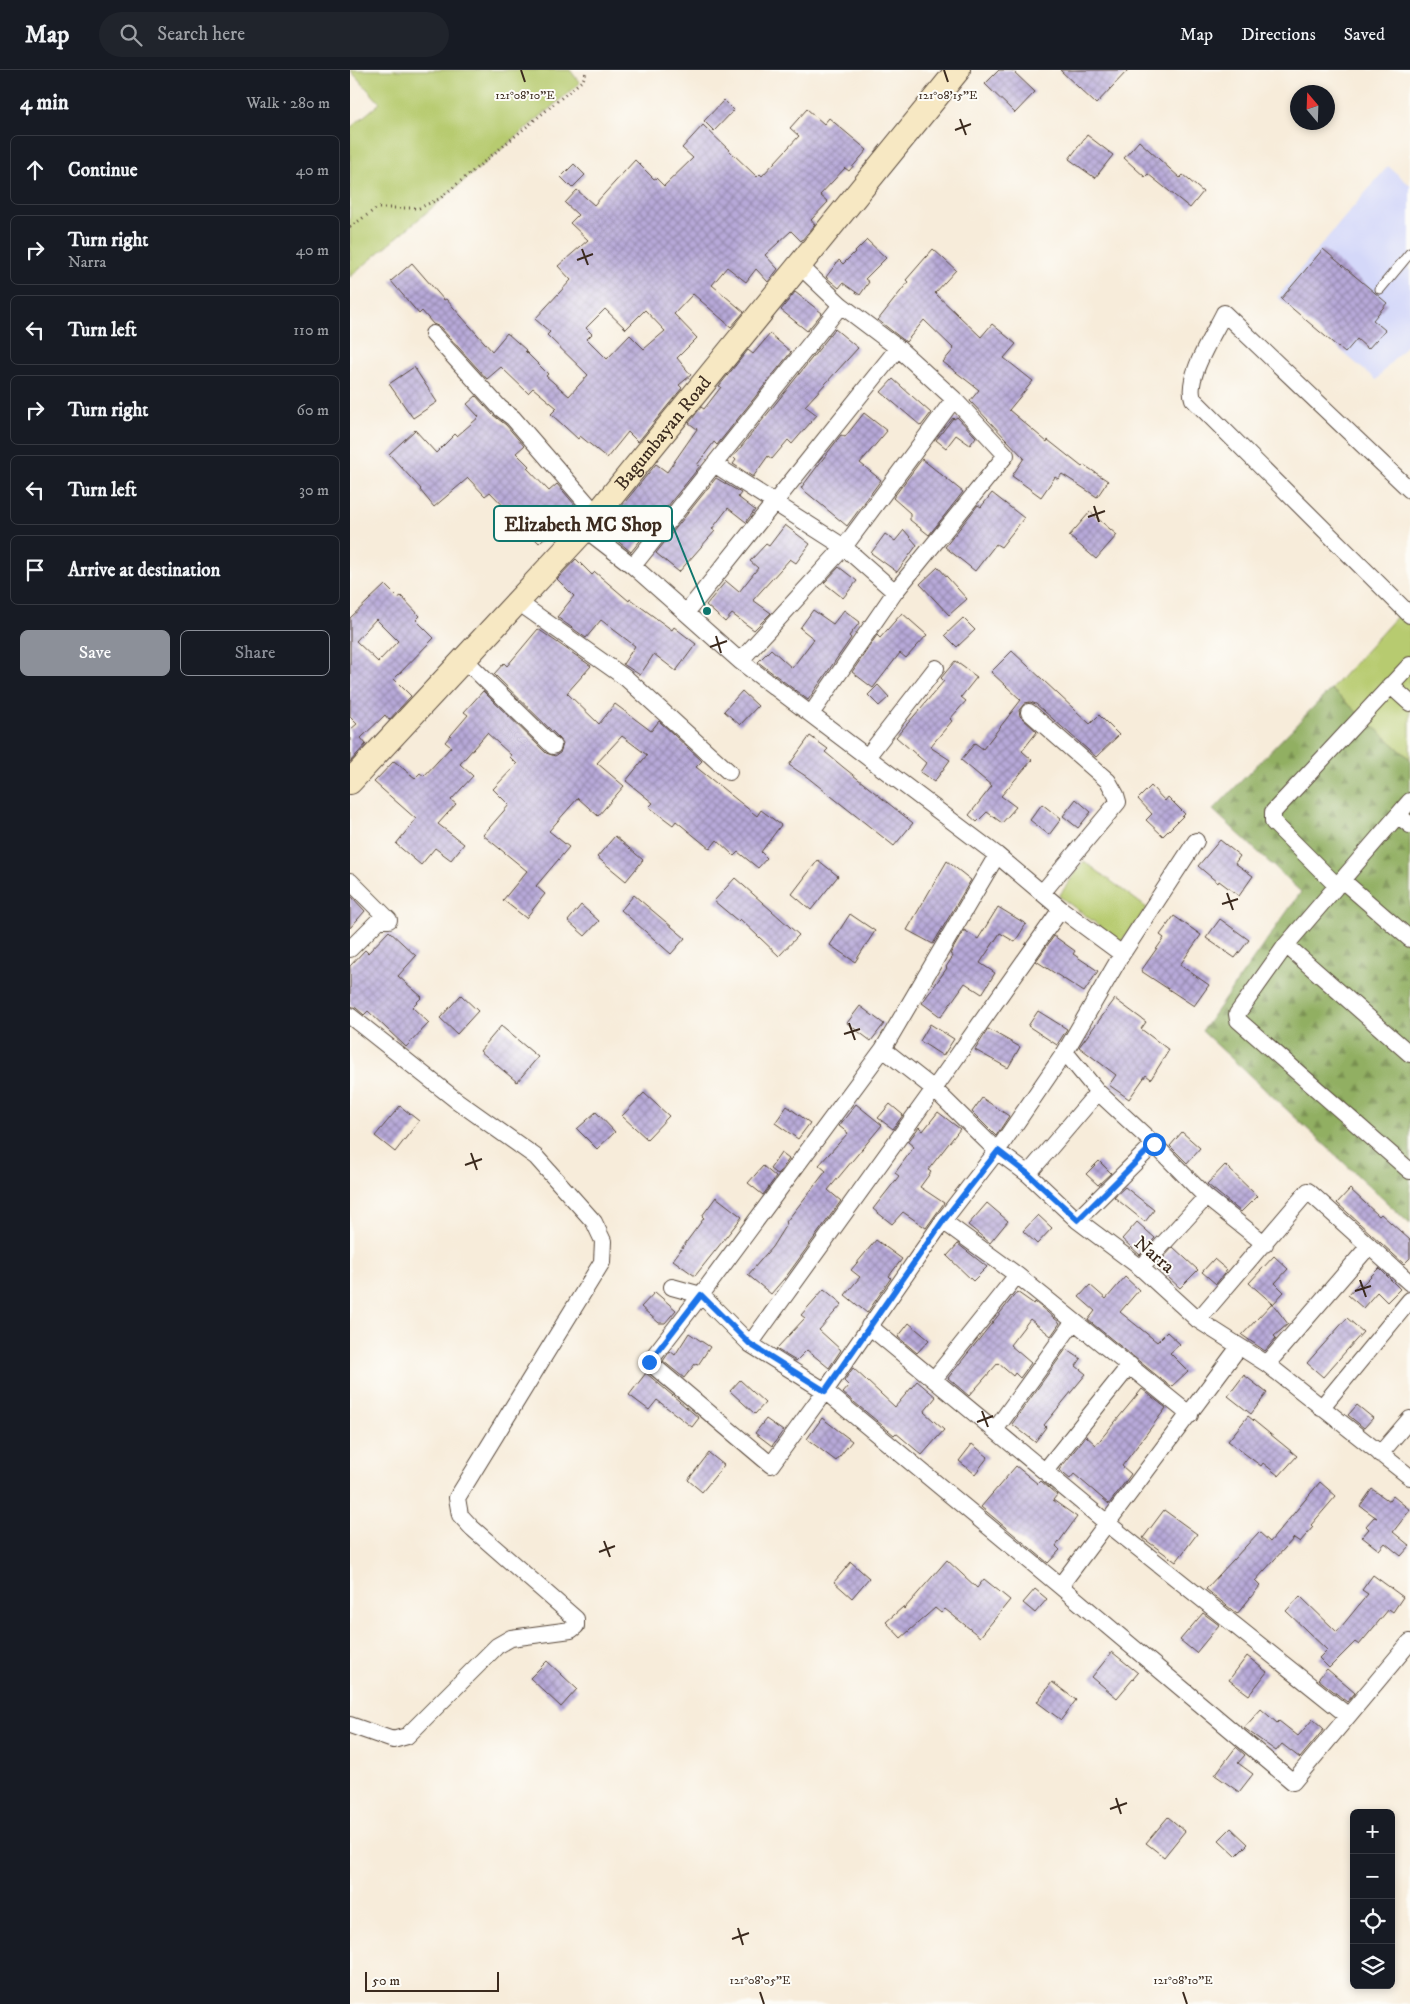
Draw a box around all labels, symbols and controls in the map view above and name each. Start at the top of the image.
search box [99,12,449,57]
text: Map [25,20,69,50]
icon: search [117,21,145,49]
text: Search here [157,23,245,46]
text: Map [1180,24,1213,46]
text: Directions [1241,24,1316,46]
text: Saved [1344,24,1385,46]
north arrow [1290,85,1335,130]
text: 121°08'10"E [495,88,555,103]
text: 121°08'15"E [919,88,978,103]
text: 4 min [20,90,69,116]
text: Walk · 280 m [246,93,330,113]
icon: ahead [21,156,49,184]
text: Continue [68,159,138,182]
text: 40 m [296,160,329,180]
text: Turn right [68,229,148,252]
icon: right [21,236,49,264]
text: 40 m [296,240,329,260]
text: Narra [68,252,106,272]
icon: left [21,316,49,344]
text: Turn left [68,319,137,342]
text: 110 m [293,320,329,340]
street label: Bagumbayan Road [610,371,716,495]
icon: right [21,396,49,424]
text: Turn right [68,399,148,422]
text: 60 m [297,400,329,420]
icon: left [21,476,49,504]
text: Turn left [68,479,137,502]
text: 30 m [299,480,329,500]
callout: Elizabeth MC Shop [494,506,672,541]
text: Elizabeth MC Shop [504,513,662,538]
icon: arrive [21,556,49,584]
text: Arrive at destination [68,559,220,582]
button: Save [20,630,170,676]
button: Share [180,630,330,676]
route start [1143,1133,1166,1156]
street label: Narra [1129,1232,1179,1278]
route end [638,1351,661,1374]
map controls [1350,1809,1395,1989]
button: + [1350,1809,1395,1854]
button: − [1350,1854,1395,1899]
button: locate [1350,1899,1395,1944]
button: layers [1350,1944,1395,1989]
scale bar [365,1969,499,1992]
text: 50 m [372,1972,400,1990]
text: 121°08'05"E [730,1973,791,1988]
text: 121°08'10"E [1153,1973,1213,1988]

